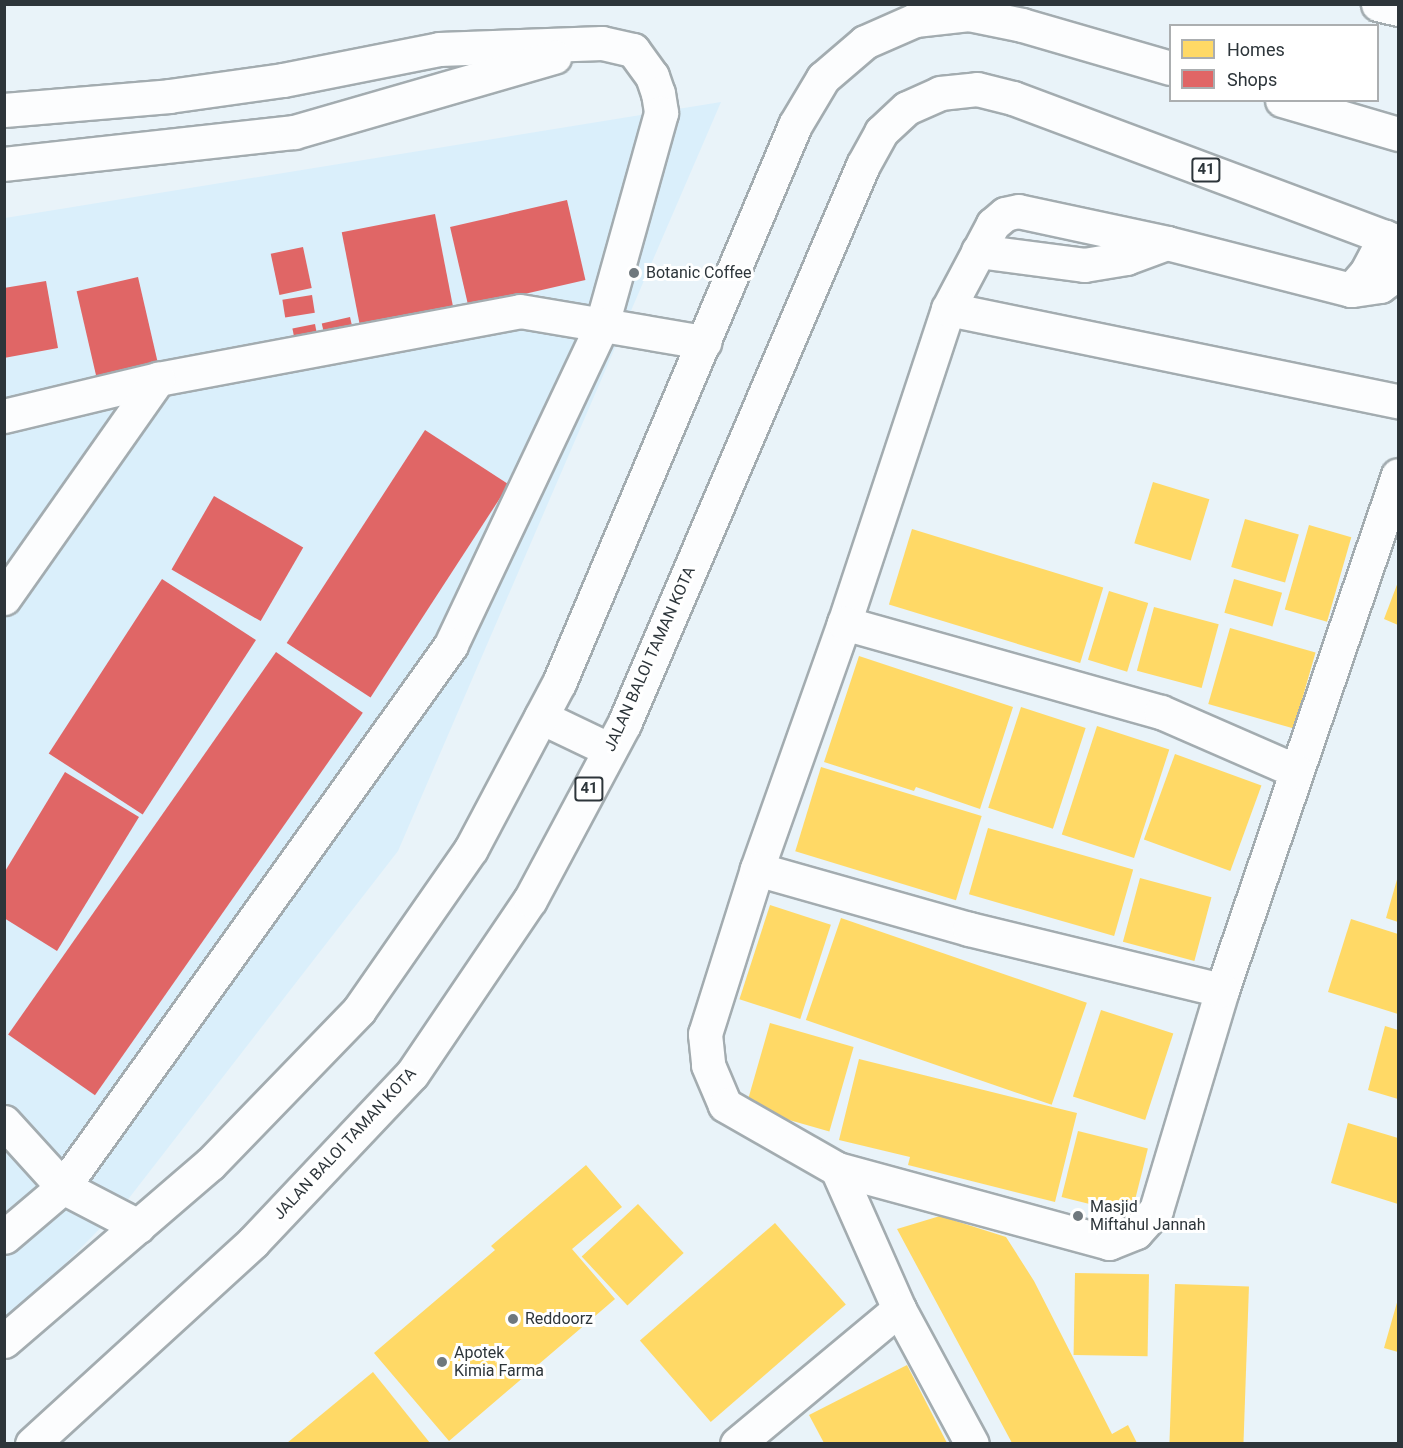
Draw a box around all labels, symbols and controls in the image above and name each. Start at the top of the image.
legend [1169,24,1379,102]
text: Homes [1227,39,1285,60]
text: Shops [1227,69,1277,90]
road number: 41 [1191,158,1221,182]
place label: Botanic Coffee [646,263,752,283]
marker: Botanic Coffee [627,266,641,280]
street label: JALAN BALOI TAMAN KOTA [600,563,700,755]
road number: 41 [574,777,604,801]
street label: JALAN BALOI TAMAN KOTA [270,1064,420,1224]
place label: Masjid Miftahul Jannah [1090,1197,1206,1235]
marker: Masjid Miftahul Jannah [1071,1209,1085,1223]
place label: Reddoorz [525,1309,593,1329]
marker: Reddoorz [506,1312,520,1326]
place label: Apotek Kimia Farma [454,1343,544,1381]
marker: Apotek Kimia Farma [435,1355,449,1369]

